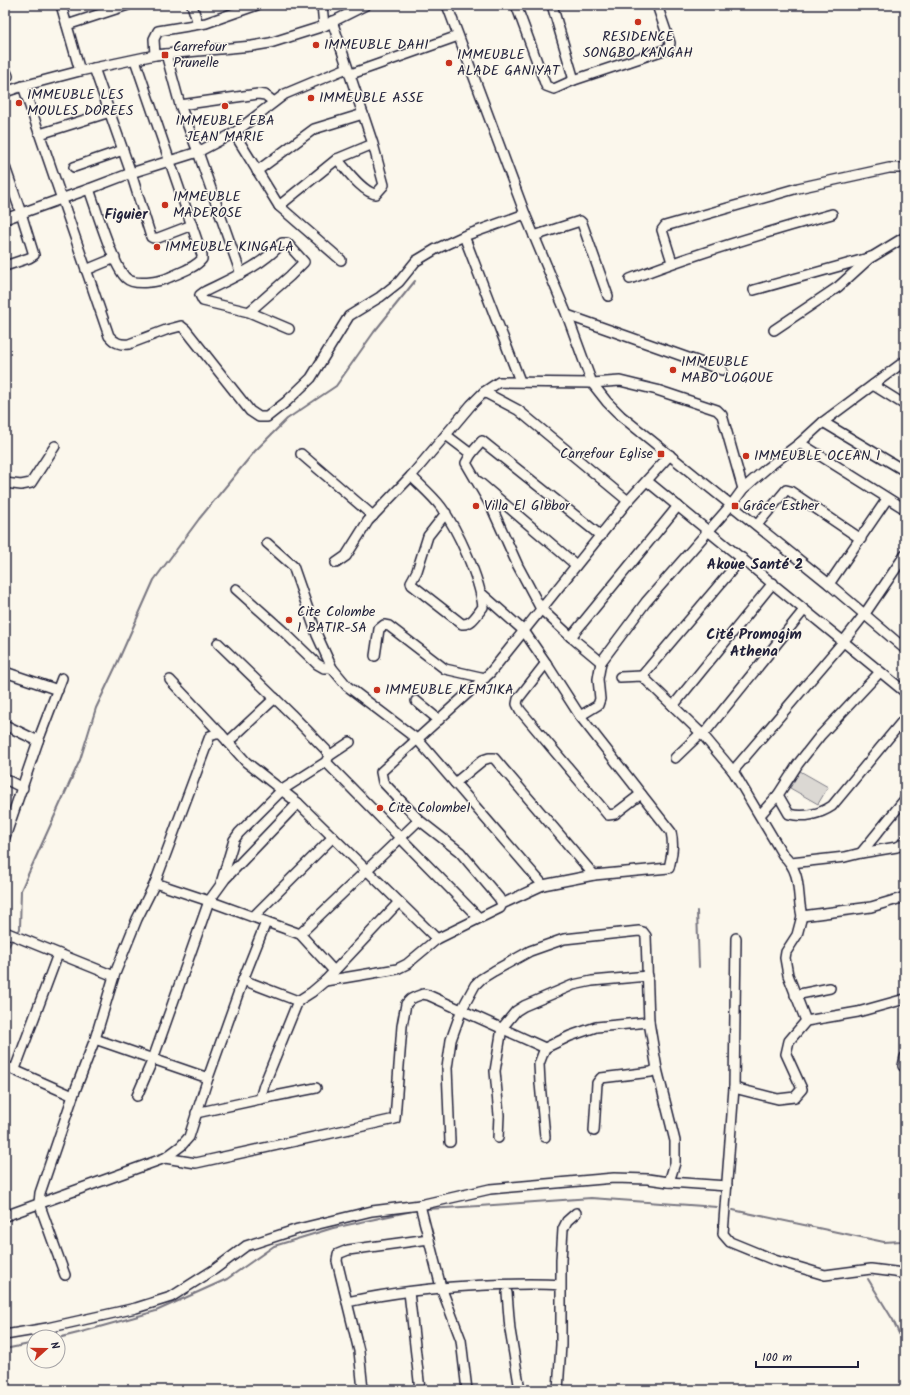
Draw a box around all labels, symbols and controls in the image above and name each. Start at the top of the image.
marker: RESIDENCE SONGBO KANGAH [633,17,643,27]
place label: RESIDENCE SONGBO KANGAH [583,26,693,64]
place label: IMMEUBLE DAHI [324,34,429,56]
place label: Carrefour Prunelle [173,36,228,74]
marker: IMMEUBLE DAHI [311,40,321,50]
place label: IMMEUBLE ALADE GANIYAT [457,44,561,82]
marker: Carrefour Prunelle [160,50,170,60]
marker: IMMEUBLE ALADE GANIYAT [444,58,454,68]
place label: IMMEUBLE LES MOULES DOREES [27,84,134,122]
place label: IMMEUBLE ASSE [319,87,425,109]
marker: IMMEUBLE ASSE [306,93,316,103]
marker: IMMEUBLE LES MOULES DOREES [14,98,24,108]
marker: IMMEUBLE EBA JEAN MARIE [220,101,230,111]
place label: IMMEUBLE EBA JEAN MARIE [176,110,274,148]
place label: IMMEUBLE MADEROSE [173,186,243,224]
marker: IMMEUBLE MADEROSE [160,200,170,210]
district label: Figuier [104,203,148,227]
place label: IMMEUBLE KINGALA [165,236,294,258]
marker: IMMEUBLE KINGALA [152,242,162,252]
place label: IMMEUBLE MABO LOGOUE [681,351,774,389]
marker: IMMEUBLE MABO LOGOUE [668,365,678,375]
place label: Carrefour Eglise [560,443,654,465]
place label: IMMEUBLE OCEAN 1 [754,445,881,467]
marker: Carrefour Eglise [656,449,666,459]
marker: IMMEUBLE OCEAN 1 [741,451,751,461]
place label: Villa El GIbbor [484,495,571,517]
place label: Grâce Esther [743,495,820,517]
marker: Villa El GIbbor [471,501,481,511]
marker: Grâce Esther [730,501,740,511]
district label: Akoue Santé 2 [707,553,803,577]
place label: Cite Colombe 1 BATIR-SA [297,601,376,639]
marker: Cite Colombe 1 BATIR-SA [284,615,294,625]
district label: Cité Promogim Athena [706,623,802,664]
place label: IMMEUBLE KEMJIKA [385,679,514,701]
marker: IMMEUBLE KEMJIKA [372,685,382,695]
place label: Cite Colombe1 [388,797,471,819]
marker: Cite Colombe1 [375,803,385,813]
north arrow [26,1329,66,1369]
text: N [45,1339,64,1352]
scale bar [756,1343,858,1369]
text: 100 m [762,1348,793,1367]

